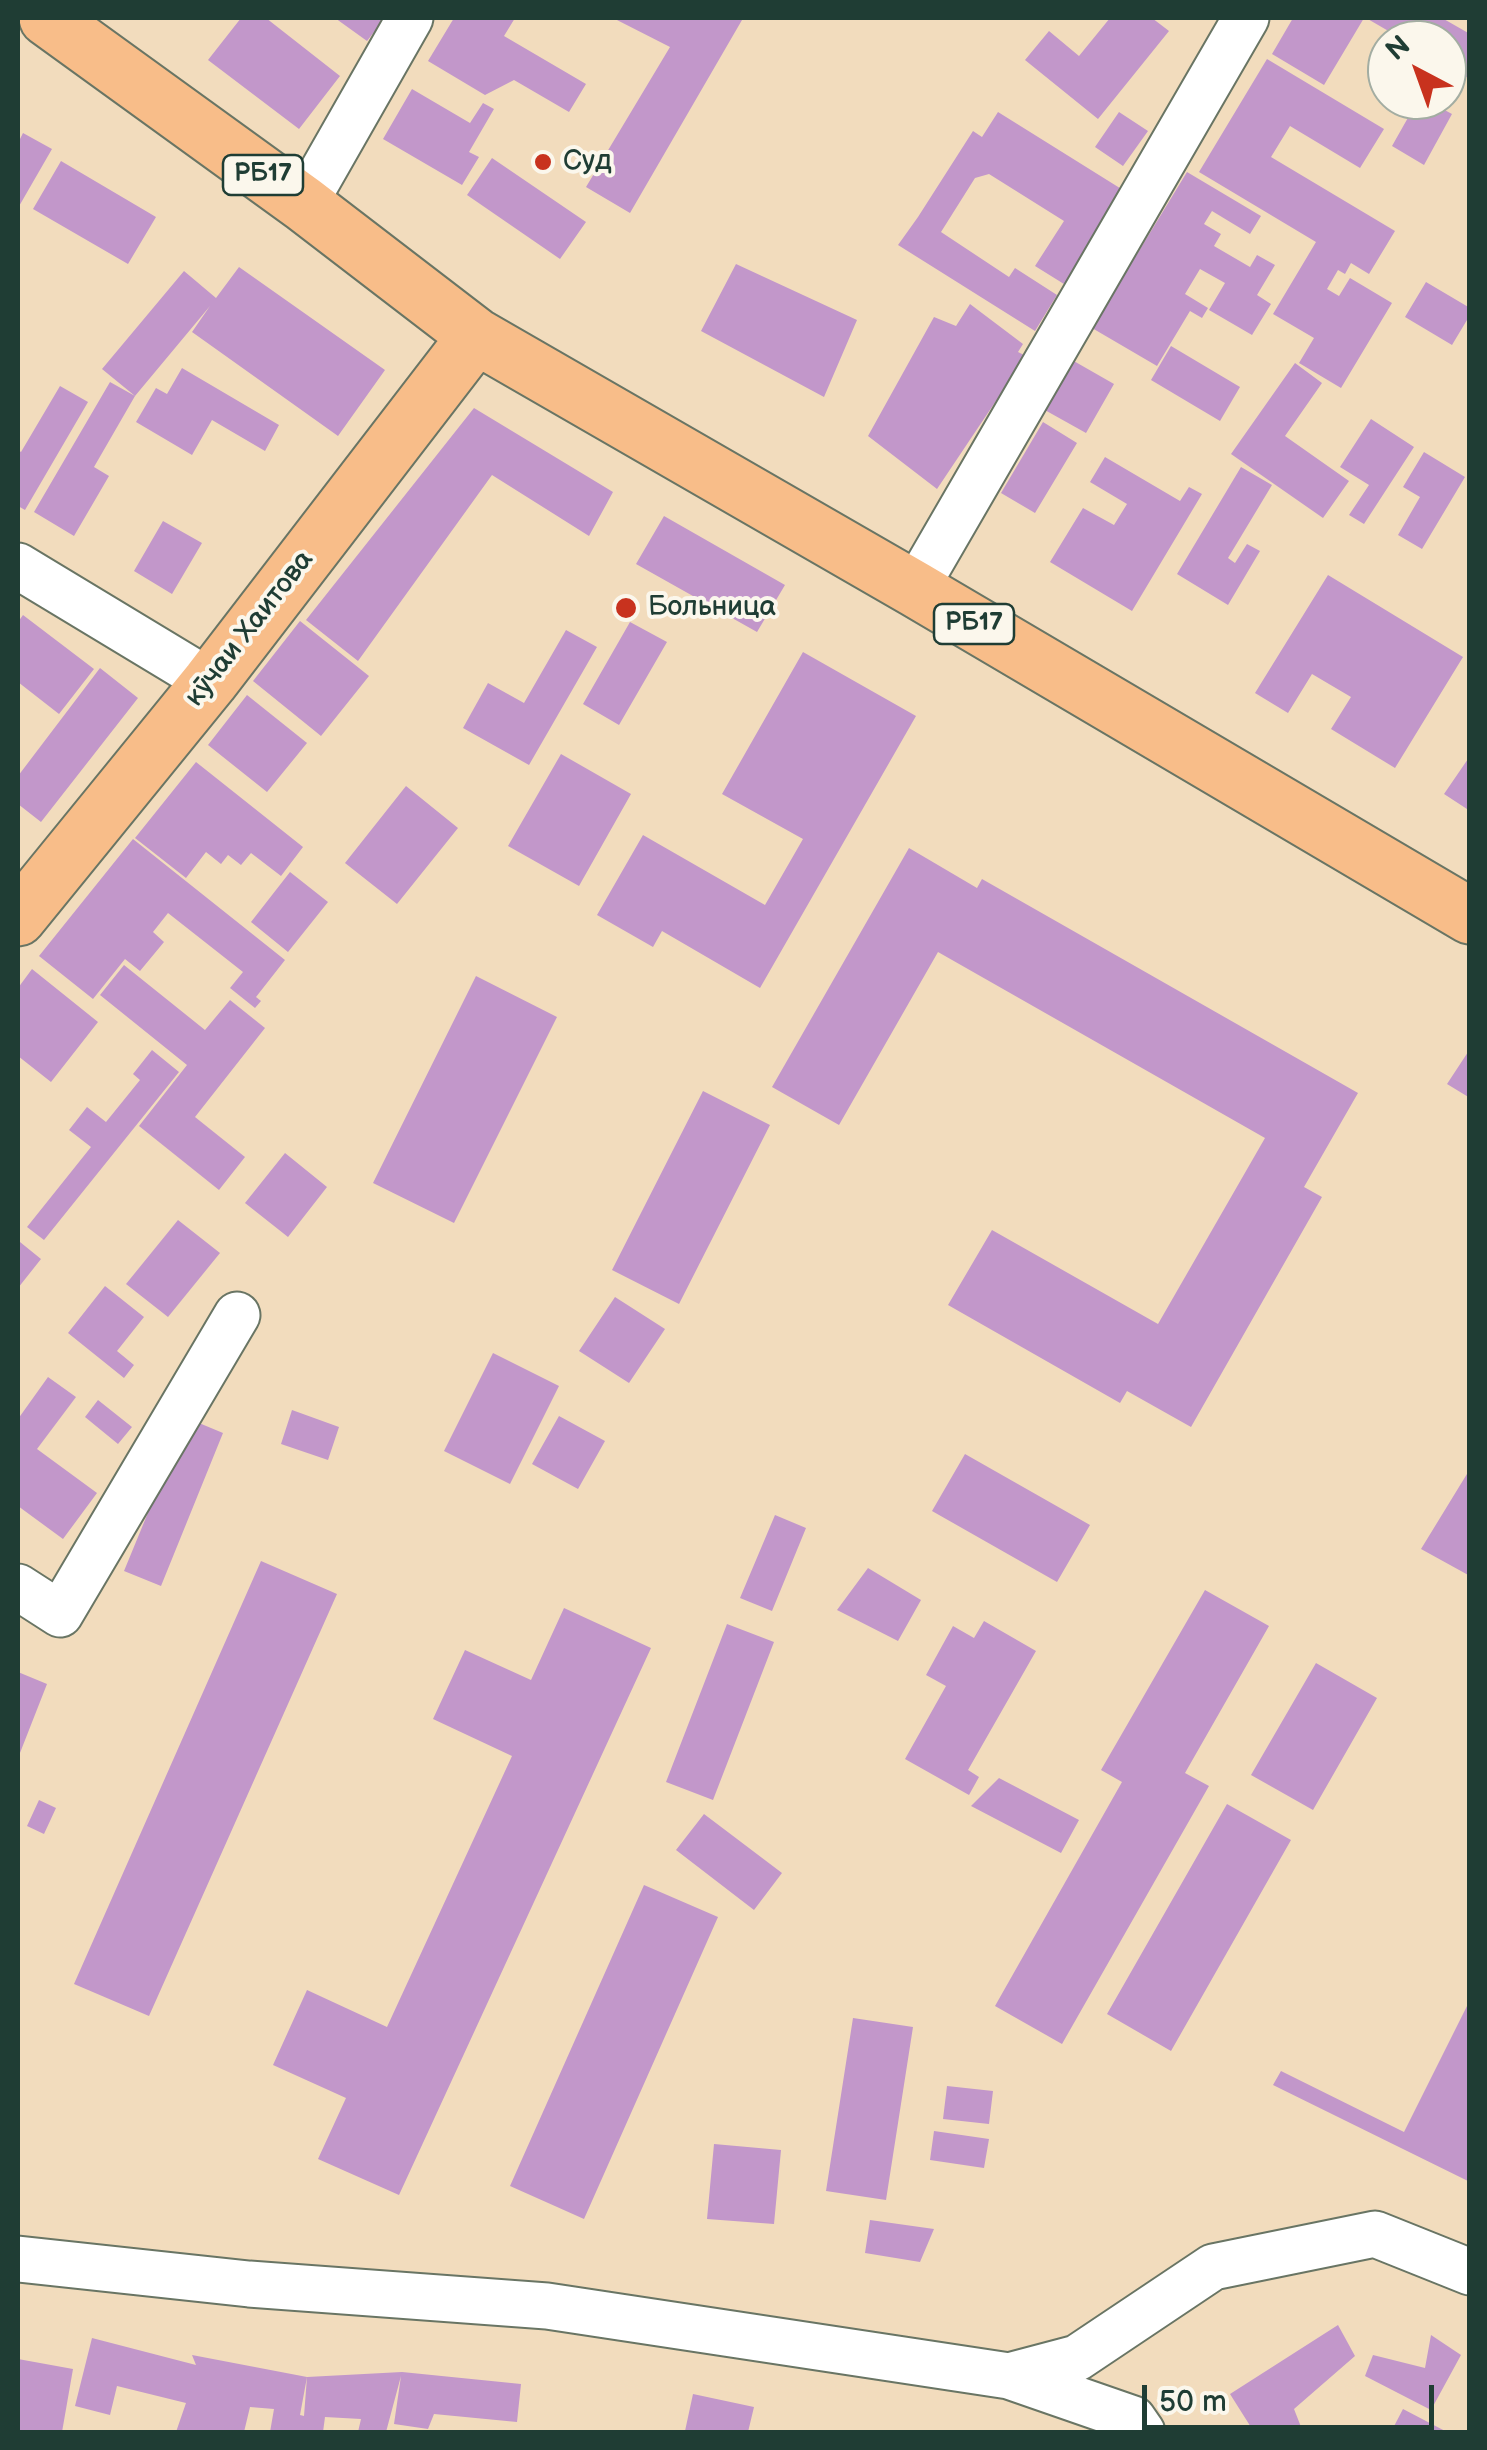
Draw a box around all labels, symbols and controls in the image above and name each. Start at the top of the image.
north arrow [1367,20,1467,120]
text: N [1380,29,1417,68]
place label: Суд [563,145,612,179]
marker: Суд [532,151,554,173]
road number: РБ17 [223,155,303,195]
street label: кӯчаи Хаитова [179,544,321,714]
place label: Больница [648,591,776,625]
marker: Больница [613,595,639,621]
road number: РБ17 [934,604,1014,644]
scale bar [1147,2365,1440,2427]
text: 50 m [1159,2384,1227,2420]

